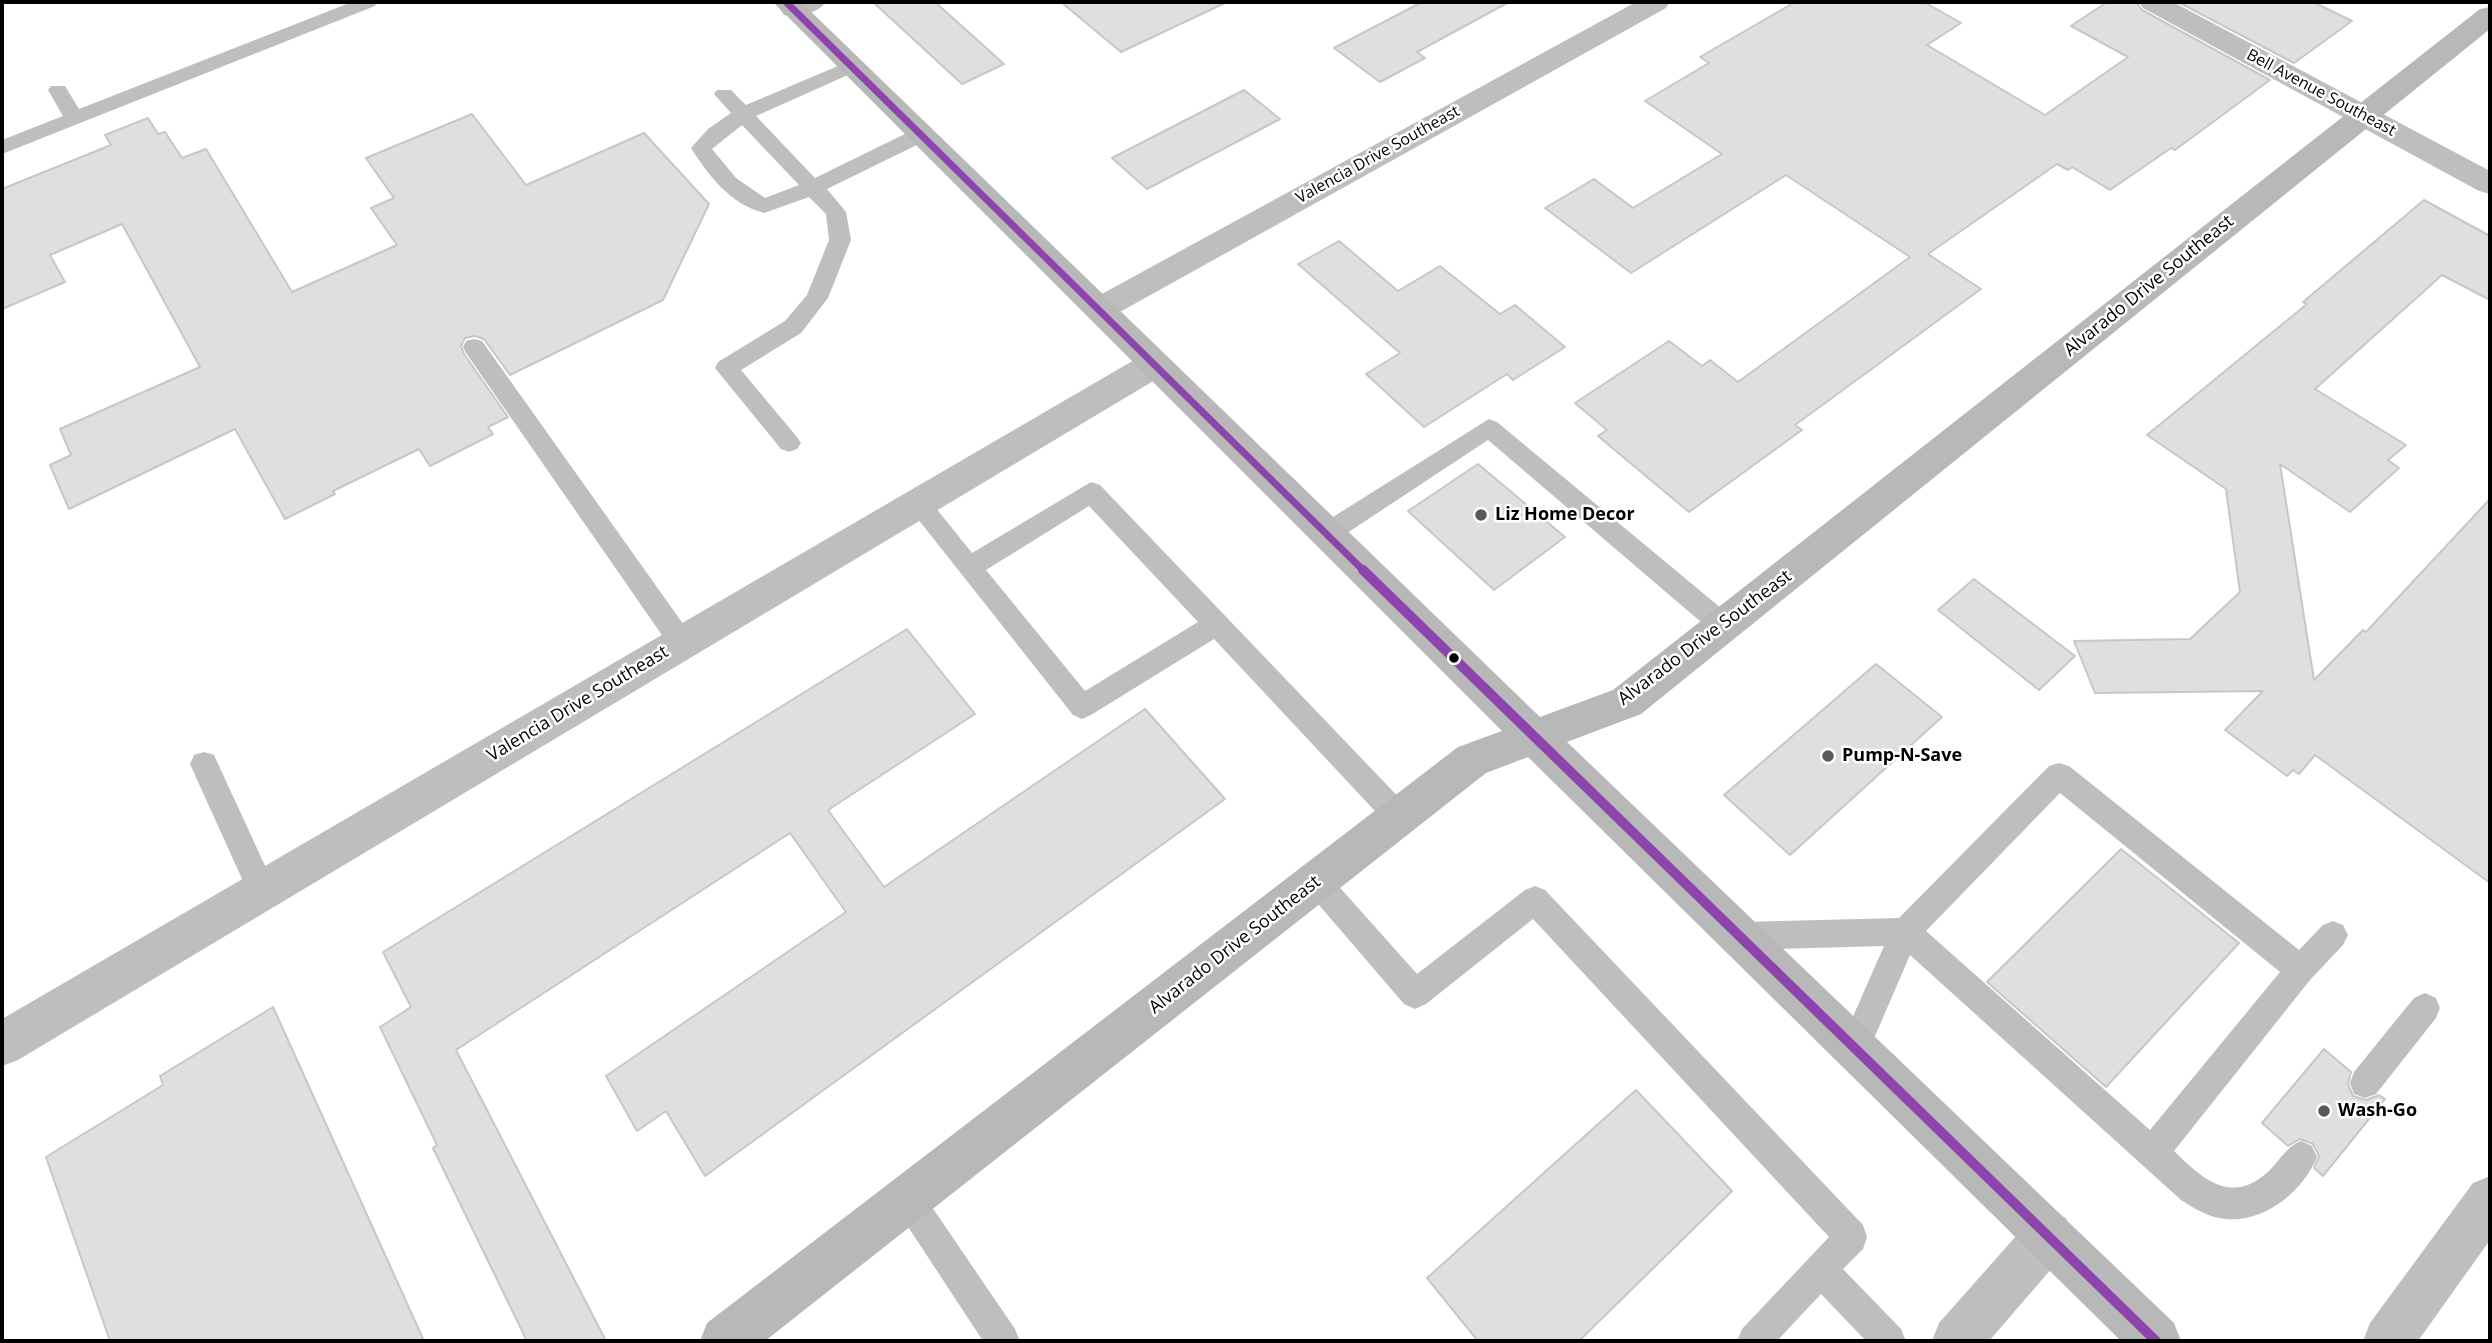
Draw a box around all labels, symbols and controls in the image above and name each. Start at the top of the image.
street label: Bell Avenue Southeast [2243,45,2399,141]
street label: Valencia Drive Southeast [1293,102,1463,208]
street label: Alvarado Drive Southeast [2060,211,2238,361]
place label: Liz Home Decor [1495,504,1635,526]
marker: Liz Home Decor [1473,507,1489,523]
street label: Alvarado Drive Southeast [1614,566,1796,710]
street label: Valencia Drive Southeast [484,641,672,767]
unlabelled marker [1447,651,1461,665]
place label: Pump-N-Save [1842,745,1962,767]
marker: Pump-N-Save [1820,748,1836,764]
street label: Alvarado Drive Southeast [1145,871,1325,1019]
place label: Wash-Go [2338,1100,2417,1122]
marker: Wash-Go [2316,1103,2332,1119]

